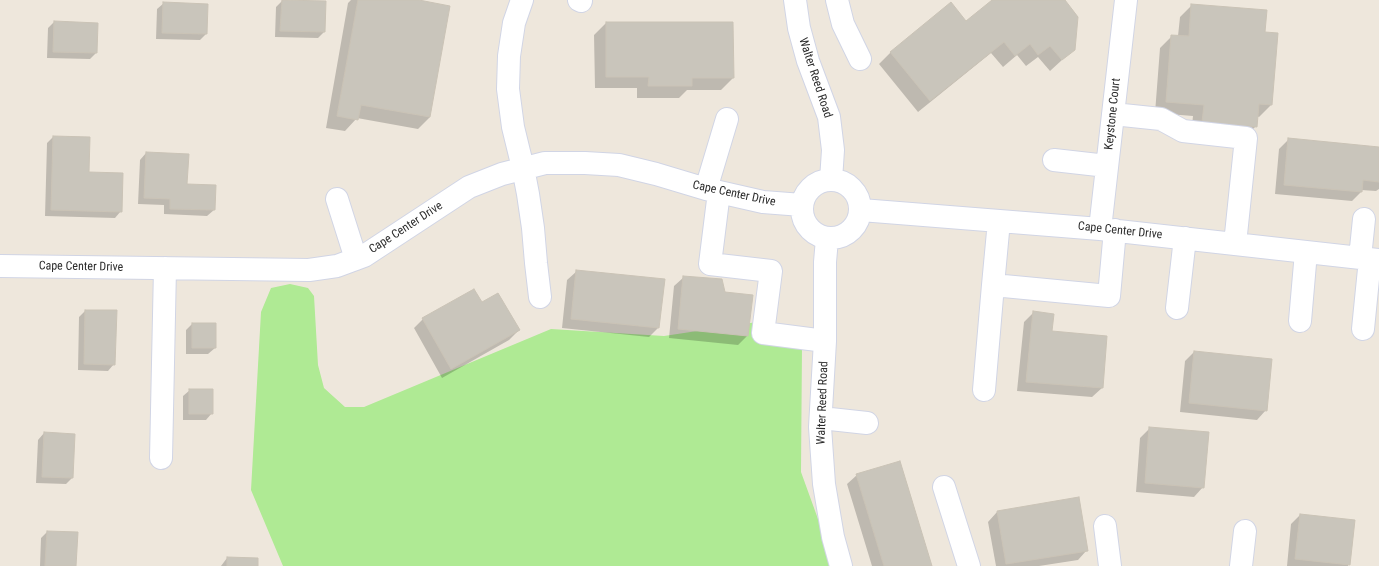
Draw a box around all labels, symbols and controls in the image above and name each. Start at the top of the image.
street label: Walter Reed Road [795,36,835,120]
street label: Keystone Court [1102,77,1124,151]
street label: Cape Center Drive [691,178,777,210]
street label: Cape Center Drive [367,199,445,257]
street label: Cape Center Drive [1077,219,1163,243]
street label: Cape Center Drive [39,259,123,275]
street label: Walter Reed Road [814,361,832,445]

